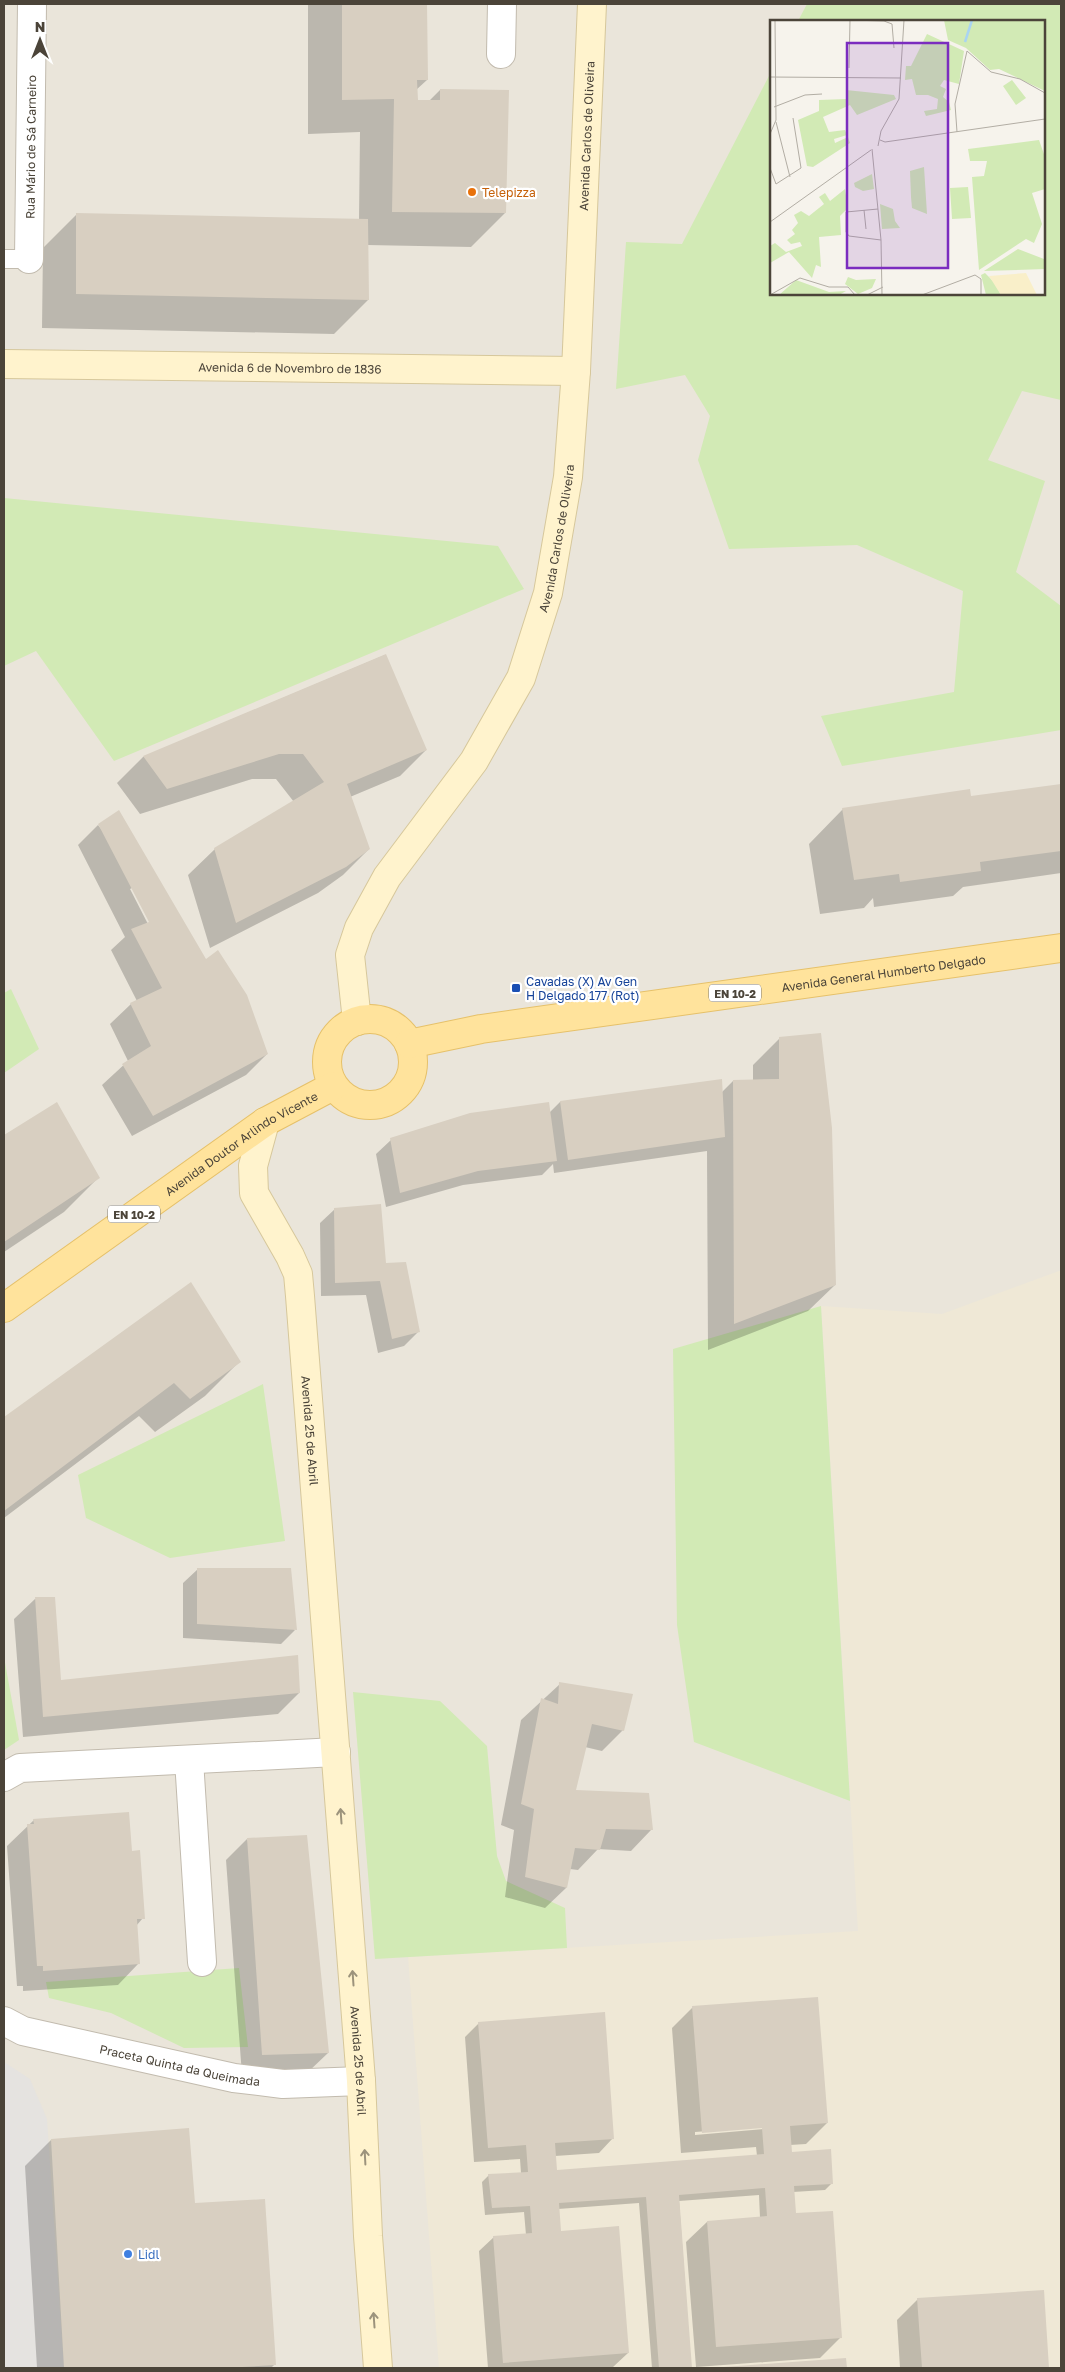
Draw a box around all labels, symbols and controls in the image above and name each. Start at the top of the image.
north arrow [15,15,65,65]
text: N [35,18,45,35]
inset map [770,20,1045,295]
street label: Avenida Carlos de Oliveira [575,61,597,211]
street label: Rua Mário de Sá Carneiro [22,75,39,219]
place label: Telepizza [482,185,536,200]
marker: Telepizza [466,186,478,198]
street label: Avenida 6 de Novembro de 1836 [198,359,382,376]
street label: Avenida Carlos de Oliveira [535,464,576,614]
street label: Avenida General Humberto Delgado [781,951,986,994]
place label: Cavadas (X) Av Gen H Delgado 177 (Rot) [526,974,640,1003]
marker: Cavadas (X) Av Gen H Delgado 177 (Rot) [510,982,522,994]
road number: EN 10-2 [709,984,761,1001]
street label: Avenida Doutor Arlindo Vicente [162,1088,320,1199]
road number: EN 10-2 [108,1206,160,1222]
street label: Avenida 25 de Abril [299,1375,322,1486]
one-way arrow [336,1808,346,1824]
one-way arrow [349,1970,358,1986]
street label: Avenida 25 de Abril [348,2005,370,2116]
street label: Praceta Quinta da Queimada [98,2041,261,2089]
one-way arrow [360,2150,369,2166]
place label: Lidl [138,2247,159,2262]
marker: Lidl [122,2248,134,2260]
one-way arrow [370,2312,379,2328]

